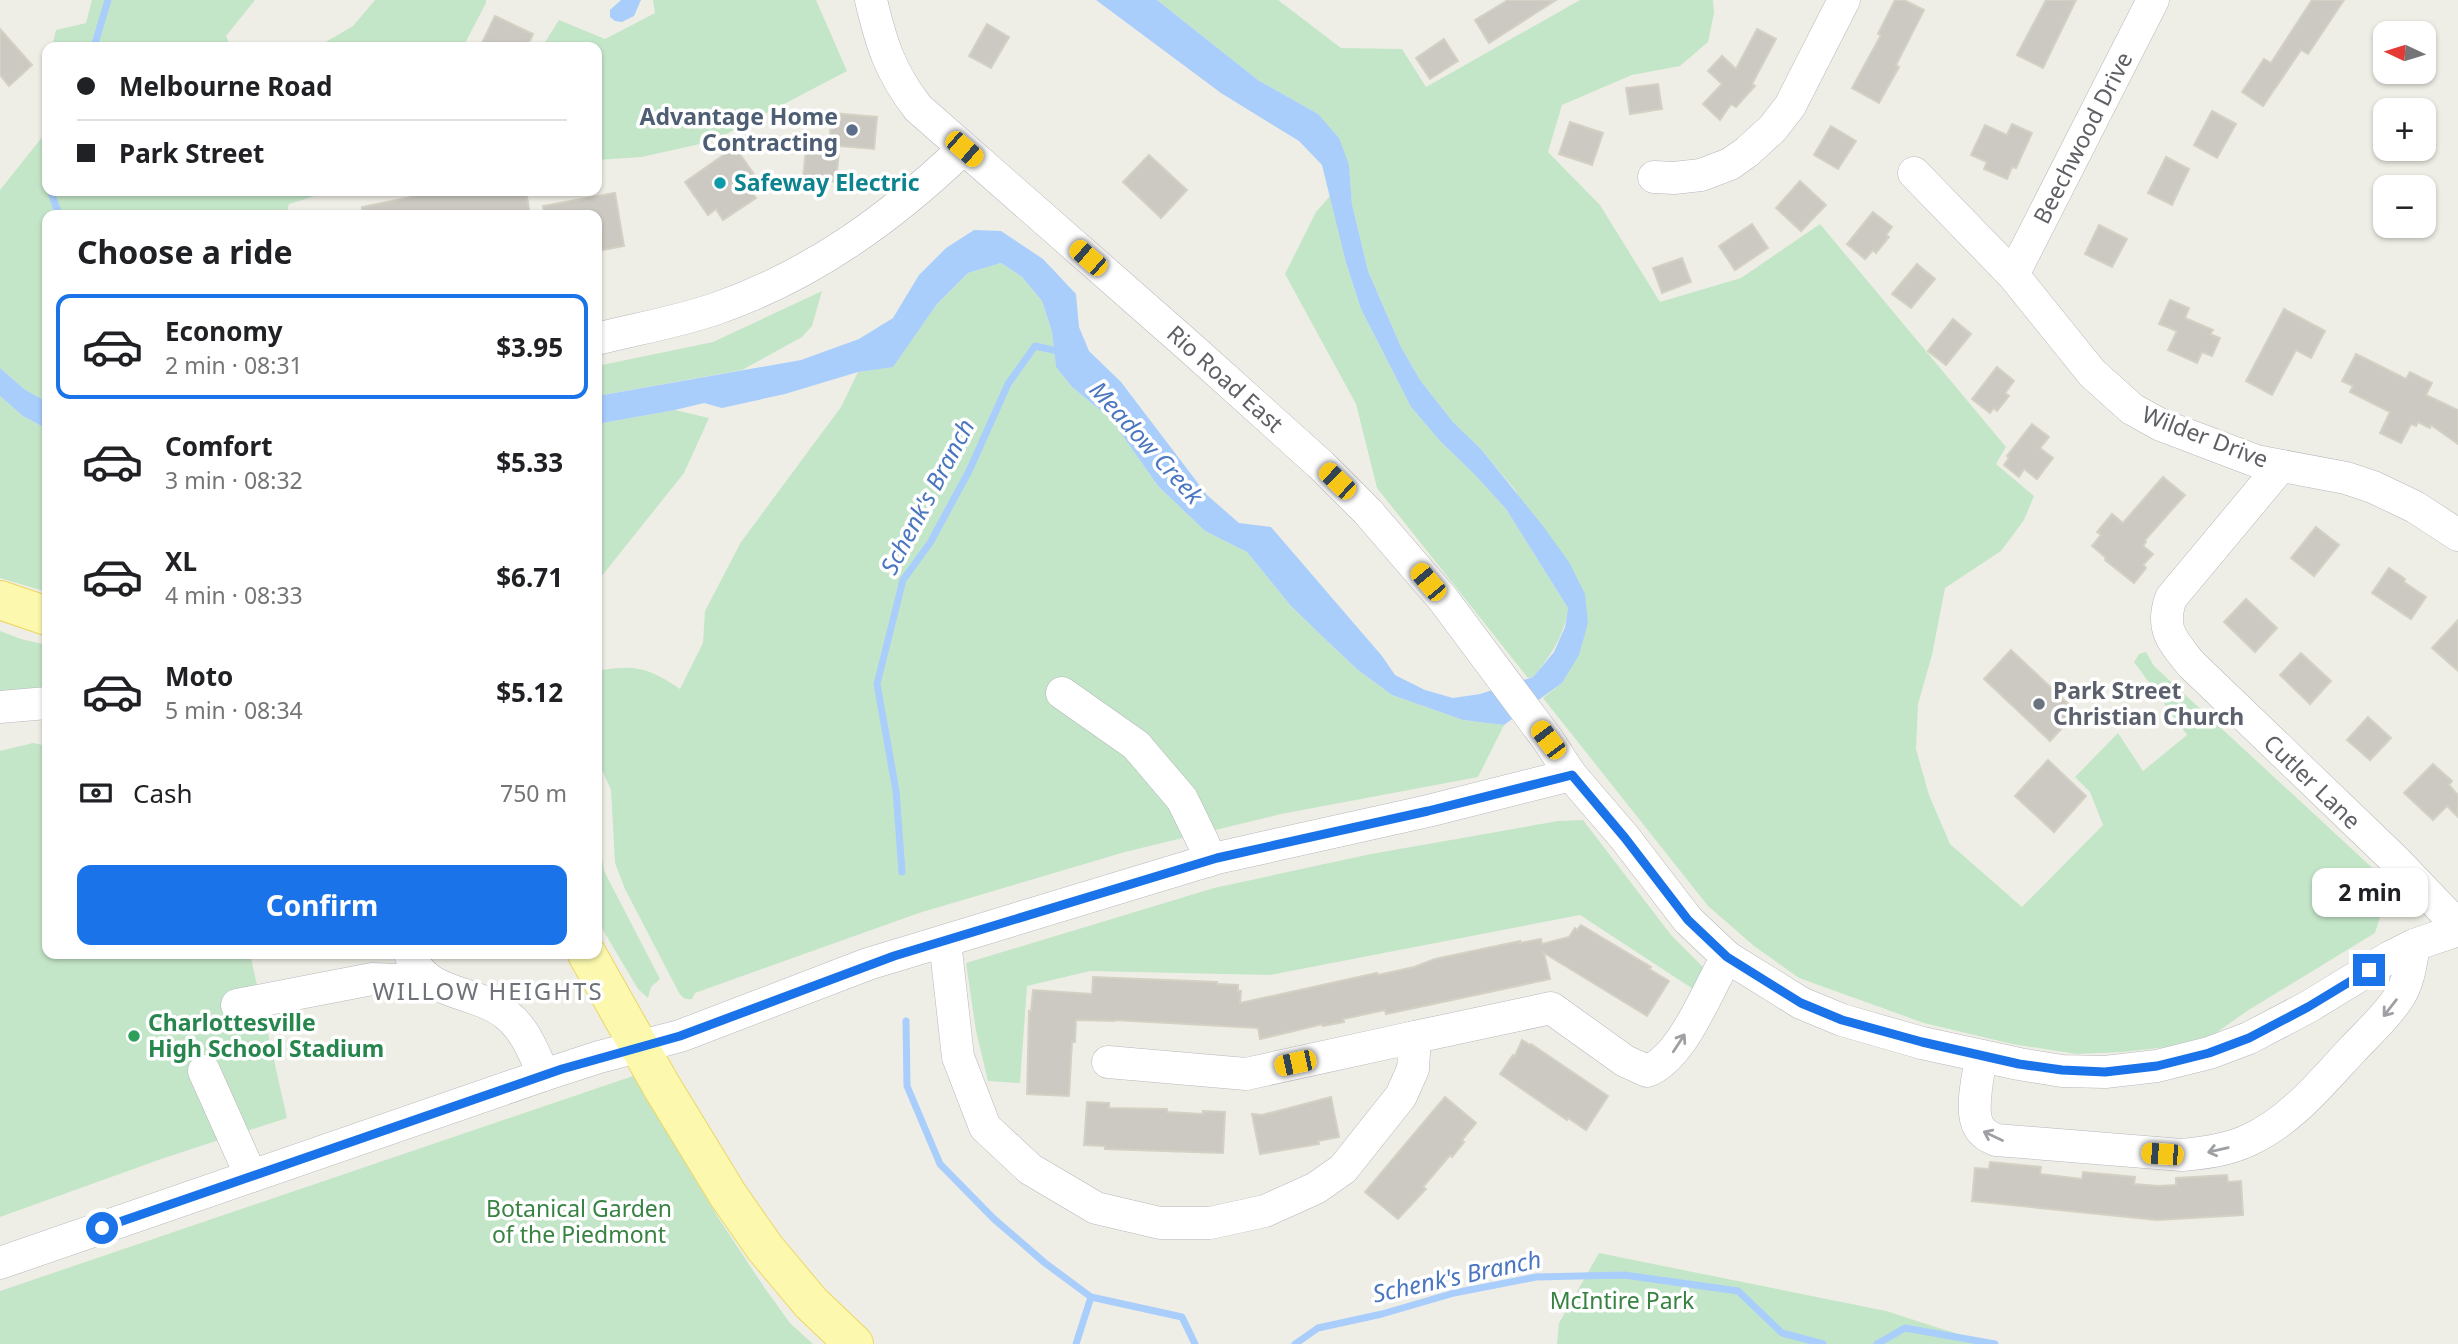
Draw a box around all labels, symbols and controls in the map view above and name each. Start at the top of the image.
north arrow [2373,21,2436,84]
map controls [2373,21,2436,238]
street label: Beechwood Drive [2025,46,2139,229]
text: Melbourne Road [119,68,333,104]
button: + [2373,98,2436,161]
place label: Advantage Home Contracting [640,100,838,158]
marker: Advantage Home Contracting [844,122,860,138]
car [942,127,987,171]
text: Park Street [119,135,264,171]
place label: Safeway Electric [734,166,920,198]
marker: Safeway Electric [712,175,728,191]
button: − [2373,175,2436,238]
text: Choose a ride [77,230,293,273]
car [1066,236,1111,280]
text: Economy [165,313,283,349]
icon: car [81,315,144,378]
street label: Rio Road East [1161,317,1291,439]
text: $3.95 [496,329,563,365]
text: 2 min · 08:31 [165,349,303,381]
water label: Meadow Creek [1083,373,1212,512]
street label: Wilder Drive [2138,397,2273,475]
water label: Schenk's Branch [872,413,982,580]
text: Comfort [165,428,273,464]
icon: car [81,430,144,493]
text: $5.33 [496,444,563,480]
car [1315,459,1360,503]
text: 3 min · 08:32 [165,464,303,496]
text: XL [165,543,197,579]
icon: car [81,545,144,608]
text: $6.71 [496,559,563,595]
car [1407,559,1450,605]
text: 4 min · 08:33 [165,579,303,611]
text: Moto [165,658,233,694]
icon: car [81,660,144,723]
text: $5.12 [496,674,563,710]
place label: Park Street Christian Church [2053,674,2244,732]
text: 5 min · 08:34 [165,694,303,726]
marker: Park Street Christian Church [2031,696,2047,712]
car [1527,717,1570,763]
street label: Cutler Lane [2257,727,2368,836]
icon: cash [77,774,115,812]
text: Cash [133,775,193,811]
text: 750 m [500,777,567,809]
button: Confirm [77,865,567,945]
callout: 2 min [2311,869,2427,918]
text: 2 min [2338,876,2402,908]
route end [2353,954,2385,986]
district label: WILLOW HEIGHTS [372,974,604,1007]
one-way arrow [2383,998,2398,1017]
place label: Charlottesville High School Stadium [148,1006,384,1064]
marker: Charlottesville High School Stadium [126,1028,142,1044]
one-way arrow [1671,1034,1686,1053]
car [1273,1048,1318,1078]
one-way arrow [1983,1129,2004,1142]
car [2141,1142,2184,1166]
one-way arrow [2207,1144,2230,1157]
park label: Botanical Garden of the Piedmont [486,1192,672,1250]
route start [86,1212,118,1244]
water label: Schenk's Branch [1369,1242,1544,1310]
park label: McIntire Park [1550,1284,1695,1316]

